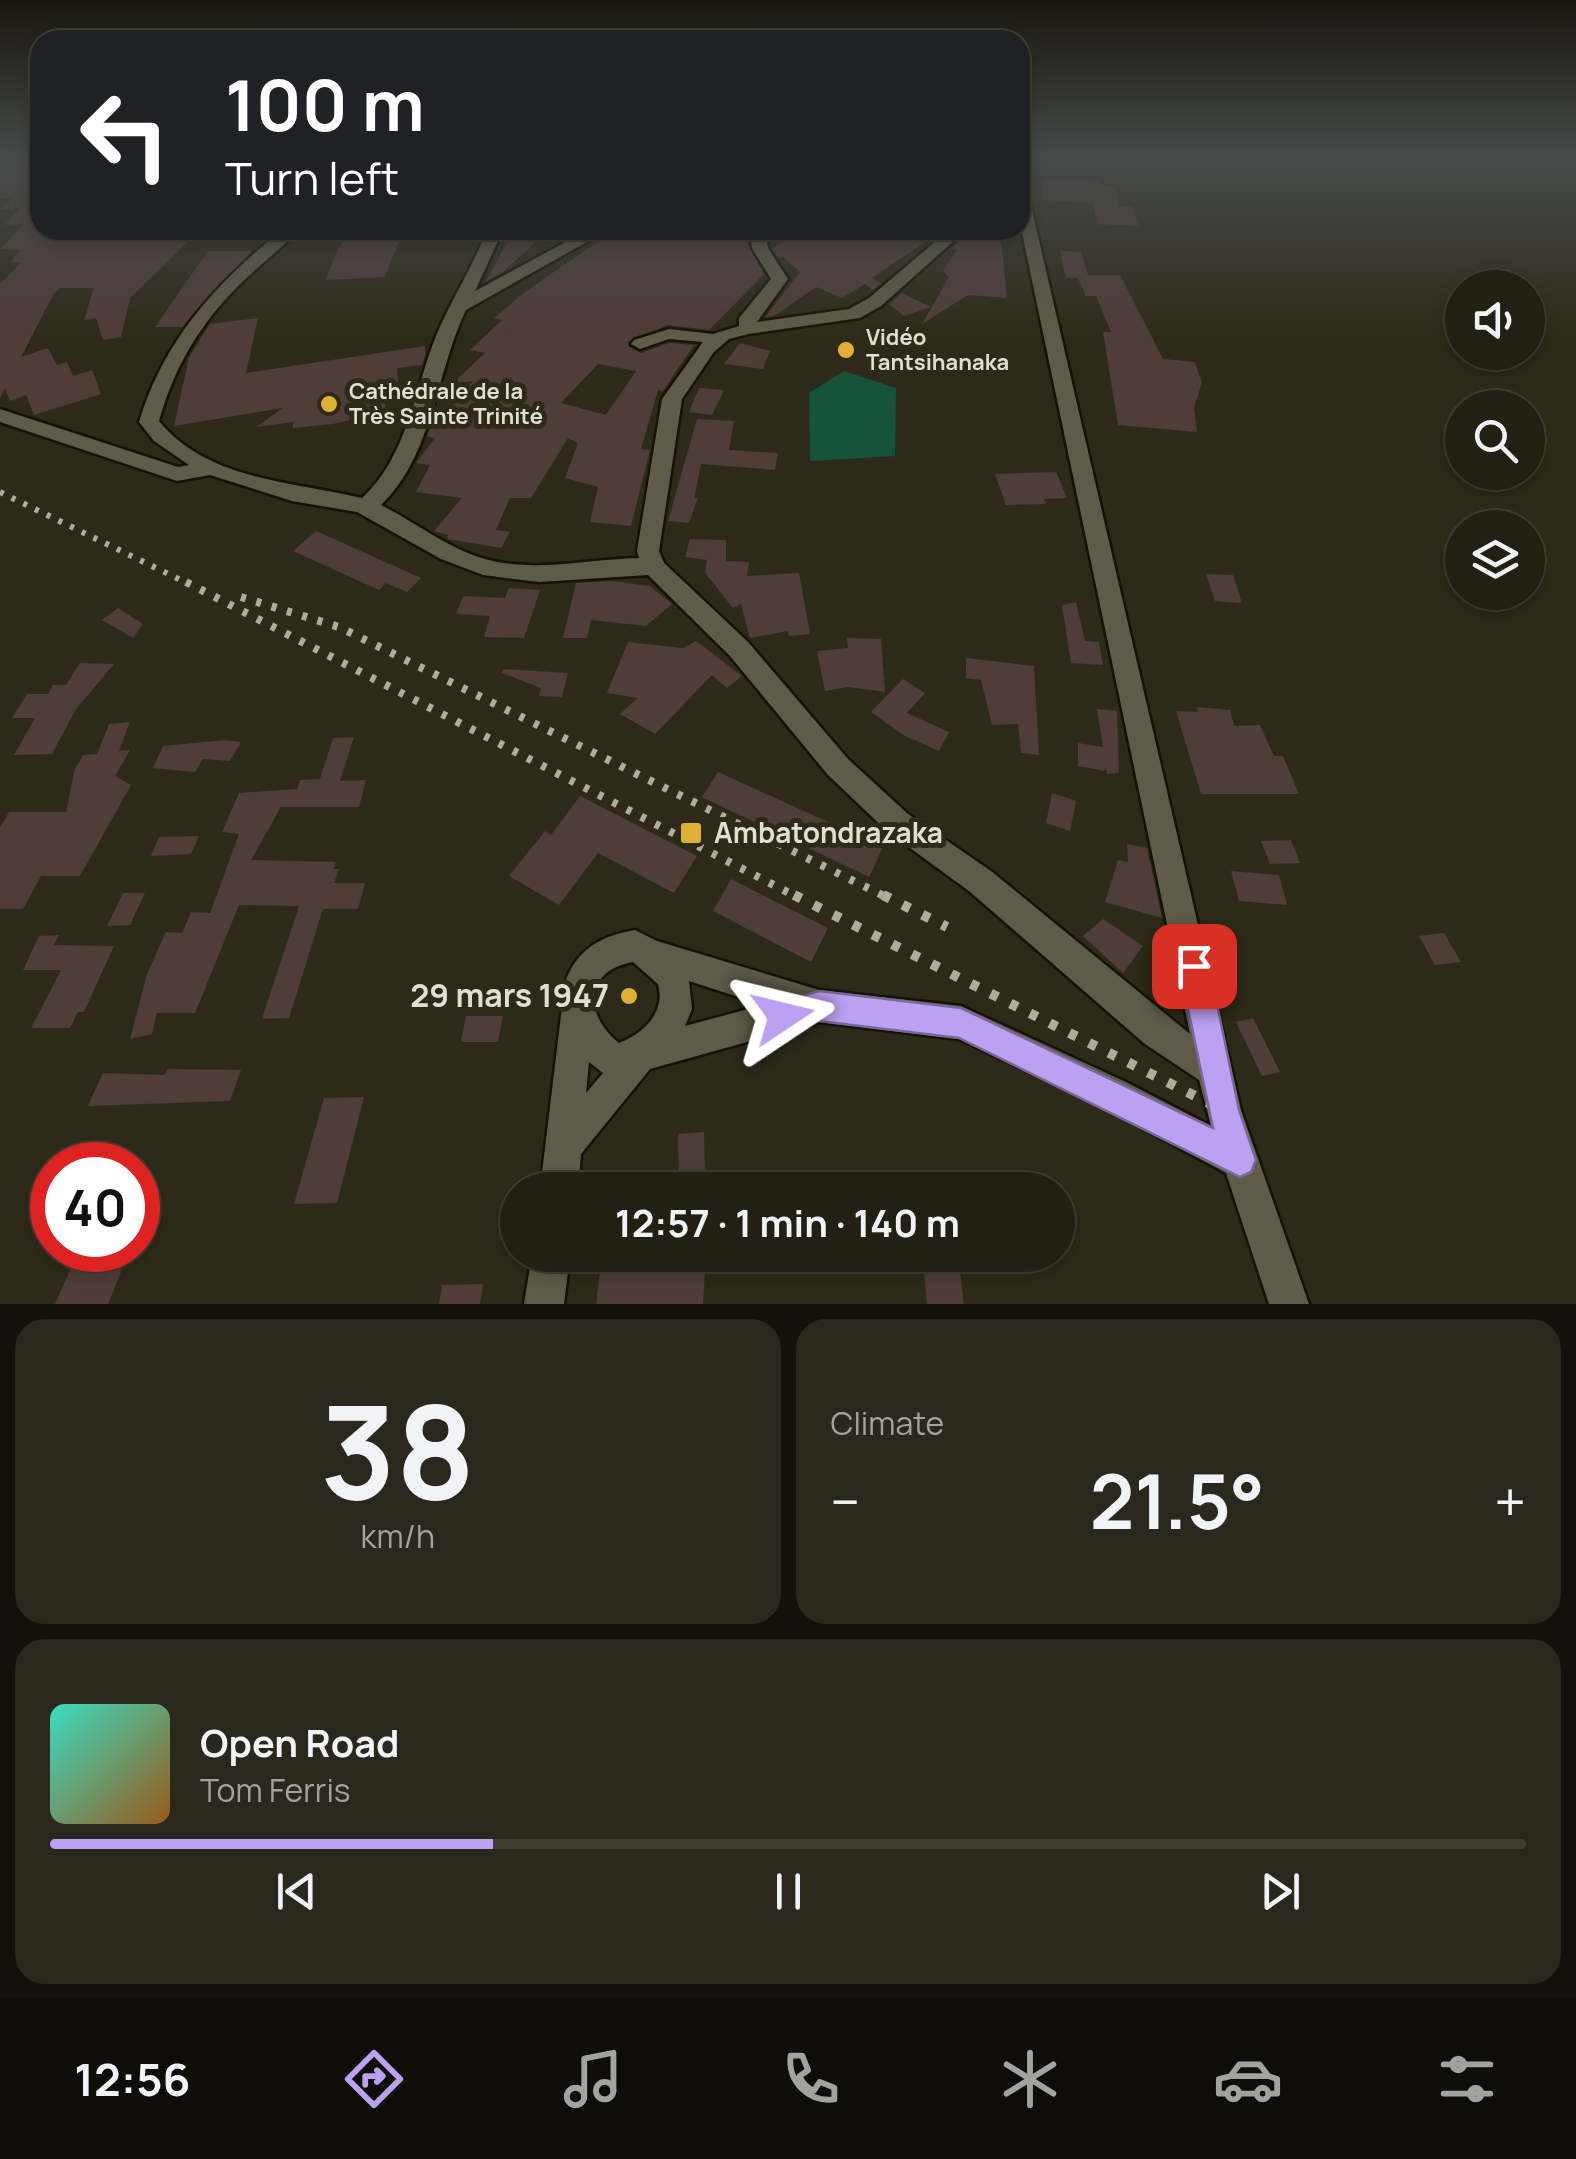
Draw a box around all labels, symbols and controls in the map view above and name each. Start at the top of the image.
text: 100 m [225,56,425,152]
icon: left [60,70,190,200]
text: Turn left [225,147,399,209]
map controls [1445,270,1545,610]
button: sound [1445,270,1545,370]
place label: Vidéo Tantsihanaka [866,322,1009,377]
marker: Vidéo Tantsihanaka [835,339,857,361]
place label: Cathédrale de la Très Sainte Trinité [349,376,543,431]
button: search [1445,390,1545,490]
marker: Cathédrale de la Très Sainte Trinité [318,393,340,415]
button: layers [1445,510,1545,610]
place label: Ambatondrazaka [714,813,943,851]
marker: Ambatondrazaka [678,820,704,846]
pin [1152,924,1237,1009]
icon: arrive [1167,939,1222,994]
position arrow [731,964,835,1068]
place label: 29 mars 1947 [410,973,609,1017]
marker: 29 mars 1947 [618,985,640,1007]
speed limit sign: 40 [30,1142,160,1272]
text: 12:57 · 1 min · 140 m [615,1196,960,1248]
text: 38 [320,1360,475,1538]
text: Climate [831,1401,944,1445]
text: 21.5° [1090,1449,1265,1552]
text: − [831,1463,860,1539]
text: + [1494,1463,1526,1539]
text: km/h [361,1514,435,1558]
text: Open Road [200,1716,399,1768]
text: Tom Ferris [200,1768,351,1812]
icon: previous [269,1864,324,1919]
icon: pause [761,1864,816,1919]
icon: next [1253,1864,1308,1919]
icon: directions [339,2044,409,2114]
icon: music [558,2044,628,2114]
icon: phone [776,2044,846,2114]
icon: climate [995,2044,1065,2114]
icon: car [1213,2044,1283,2114]
icon: filters [1432,2044,1502,2114]
text: 12:56 [74,2048,191,2110]

